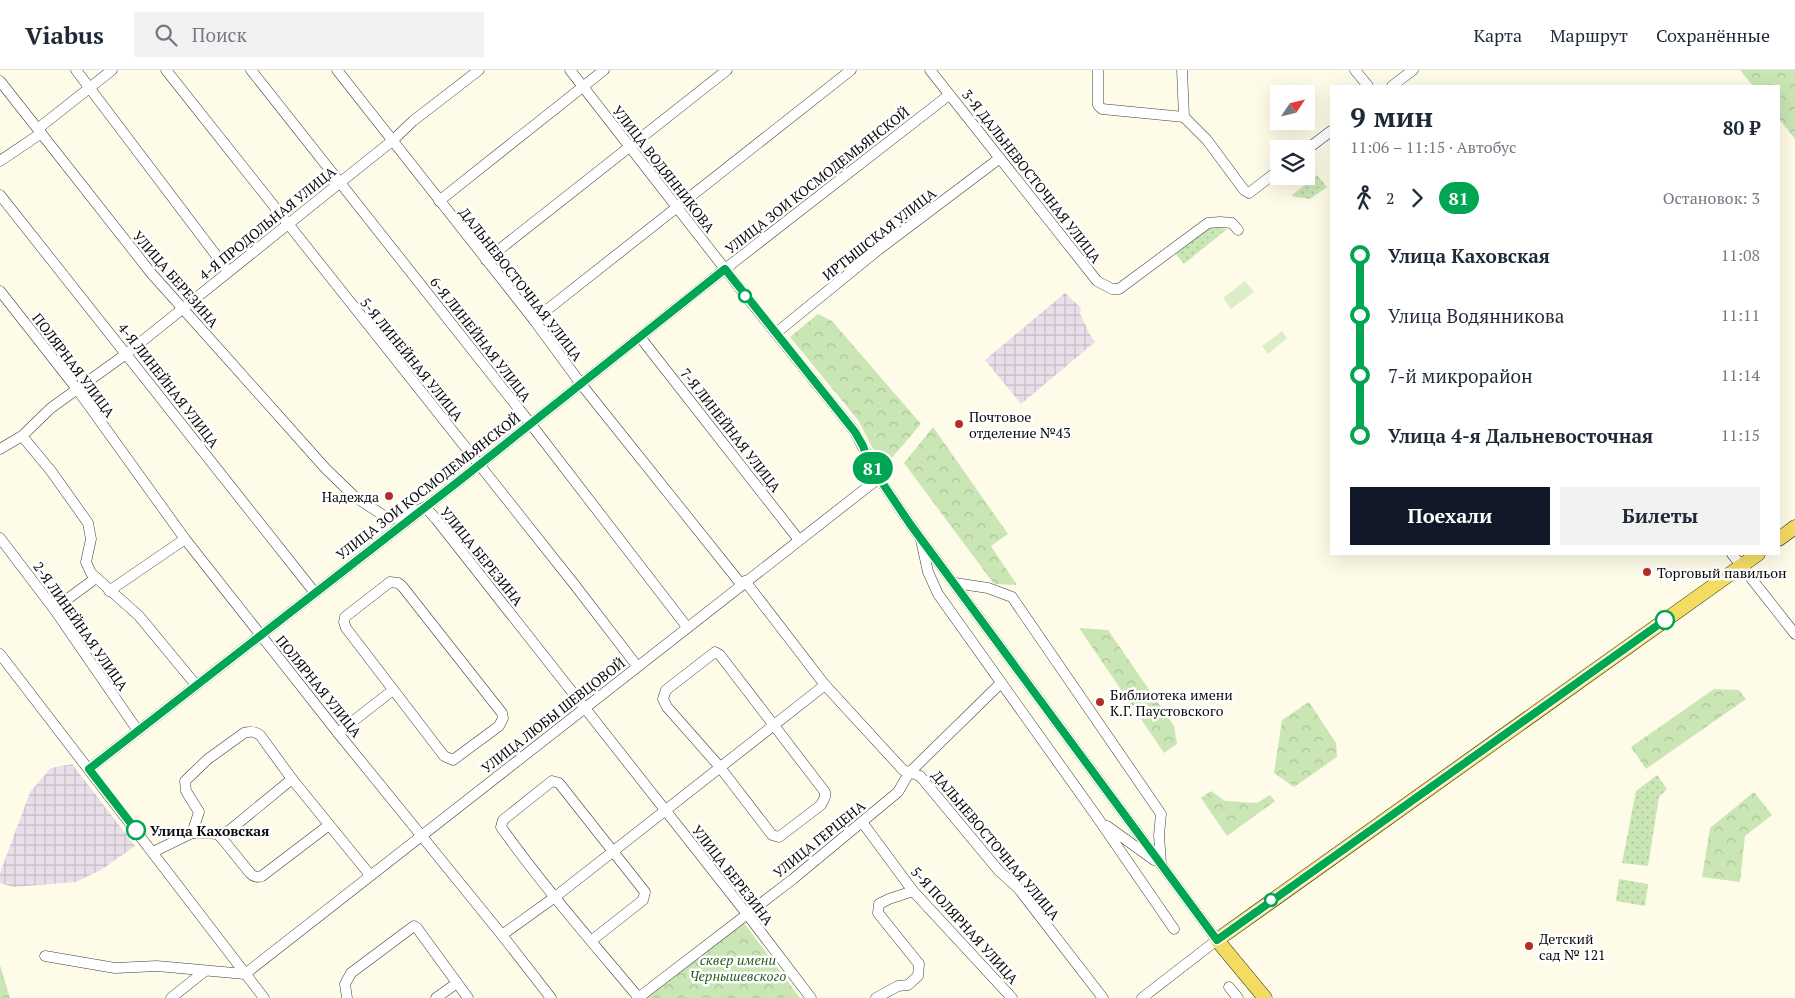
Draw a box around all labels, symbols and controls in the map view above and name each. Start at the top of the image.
search box [134,12,484,57]
text: Viabus [25,19,104,51]
icon: search [152,21,180,49]
text: Поиск [192,22,247,47]
text: Карта [1473,23,1522,47]
text: Маршрут [1550,23,1628,47]
text: Сохранённые [1656,23,1770,47]
street label: 3-Я ДАЛЬНЕВОСТОЧНАЯ УЛИЦА [958,85,1106,267]
north arrow [1270,85,1315,130]
map controls [1270,85,1315,185]
text: 9 мин [1350,98,1433,135]
street label: УЛИЦА ВОДЯННИКОВА [608,102,720,237]
street label: УЛИЦА ЗОИ КОСМОДЕМЬЯНСКОЙ [721,102,913,258]
text: 80 ₽ [1723,115,1760,140]
text: 11:06 – 11:15 · Автобус [1350,136,1516,158]
button: layers [1270,140,1315,185]
street label: 4-Я ПРОДОЛЬНАЯ УЛИЦА [195,162,340,284]
street label: ИРТЫШСКАЯ УЛИЦА [818,183,940,284]
icon: walk [1350,184,1378,212]
icon: forward [1403,184,1431,212]
text: 81 [1449,186,1469,210]
text: 2 [1386,187,1395,209]
text: Остановок: 3 [1663,187,1760,209]
street label: ДАЛЬНЕВОСТОЧНАЯ УЛИЦА [455,203,587,365]
street label: УЛИЦА БЕРЕЗИНА [129,227,223,332]
text: Улица Каховская [1388,243,1550,268]
text: 11:08 [1721,244,1760,266]
street label: 6-Я ЛИНЕЙНАЯ УЛИЦА [426,273,536,406]
unlabelled marker [738,289,752,303]
street label: 5-Я ЛИНЕЙНАЯ УЛИЦА [356,293,468,425]
text: Улица Водянникова [1388,303,1564,328]
text: 11:11 [1721,304,1760,326]
street label: ПОЛЯРНАЯ УЛИЦА [28,309,120,421]
street label: 4-Я ЛИНЕЙНАЯ УЛИЦА [114,319,224,452]
text: 7-й микрорайон [1388,363,1533,388]
street label: 7-Я ЛИНЕЙНАЯ УЛИЦА [676,364,786,496]
text: 11:14 [1721,364,1760,386]
place label: Почтовое отделение №43 [969,407,1071,442]
street label: УЛИЦА ЗОИ КОСМОДЕМЬЯНСКОЙ [332,408,524,564]
marker: Почтовое отделение №43 [953,418,965,430]
text: Улица 4-я Дальневосточная [1388,423,1653,448]
text: 11:15 [1721,424,1760,446]
line badge: 81 [850,452,896,484]
text: 81 [863,456,883,480]
place label: Надежда [322,487,379,506]
button: Поехали [1350,487,1550,545]
button: Билеты [1560,487,1760,545]
marker: Надежда [383,490,395,502]
street label: УЛИЦА БЕРЕЗИНА [436,503,528,610]
street label: 2-Я ЛИНЕЙНАЯ УЛИЦА [29,558,133,695]
place label: Торговый павильон [1657,563,1787,582]
marker: Торговый павильон [1641,566,1653,578]
unlabelled marker [1655,610,1675,630]
street label: ПОЛЯРНАЯ УЛИЦА [272,631,366,741]
street label: УЛИЦА ЛЮБЫ ШЕВЦОВОЙ [477,653,629,777]
place label: Библиотека имени К.Г. Паустовского [1110,685,1233,720]
marker: Библиотека имени К.Г. Паустовского [1094,696,1106,708]
street label: ДАЛЬНЕВОСТОЧНАЯ УЛИЦА [928,766,1065,924]
street label: УЛИЦА ГЕРЦЕНА [769,796,869,882]
marker: Улица Каховская [126,820,146,840]
place label: Улица Каховская [150,821,269,840]
street label: УЛИЦА БЕРЕЗИНА [688,821,778,929]
street label: 5-Я ПОЛЯРНАЯ УЛИЦА [907,862,1023,988]
unlabelled marker [1264,893,1278,907]
place label: Детский сад № 121 [1539,929,1606,964]
marker: Детский сад № 121 [1523,940,1535,952]
park label: сквер имени Чернышевского [690,950,786,985]

